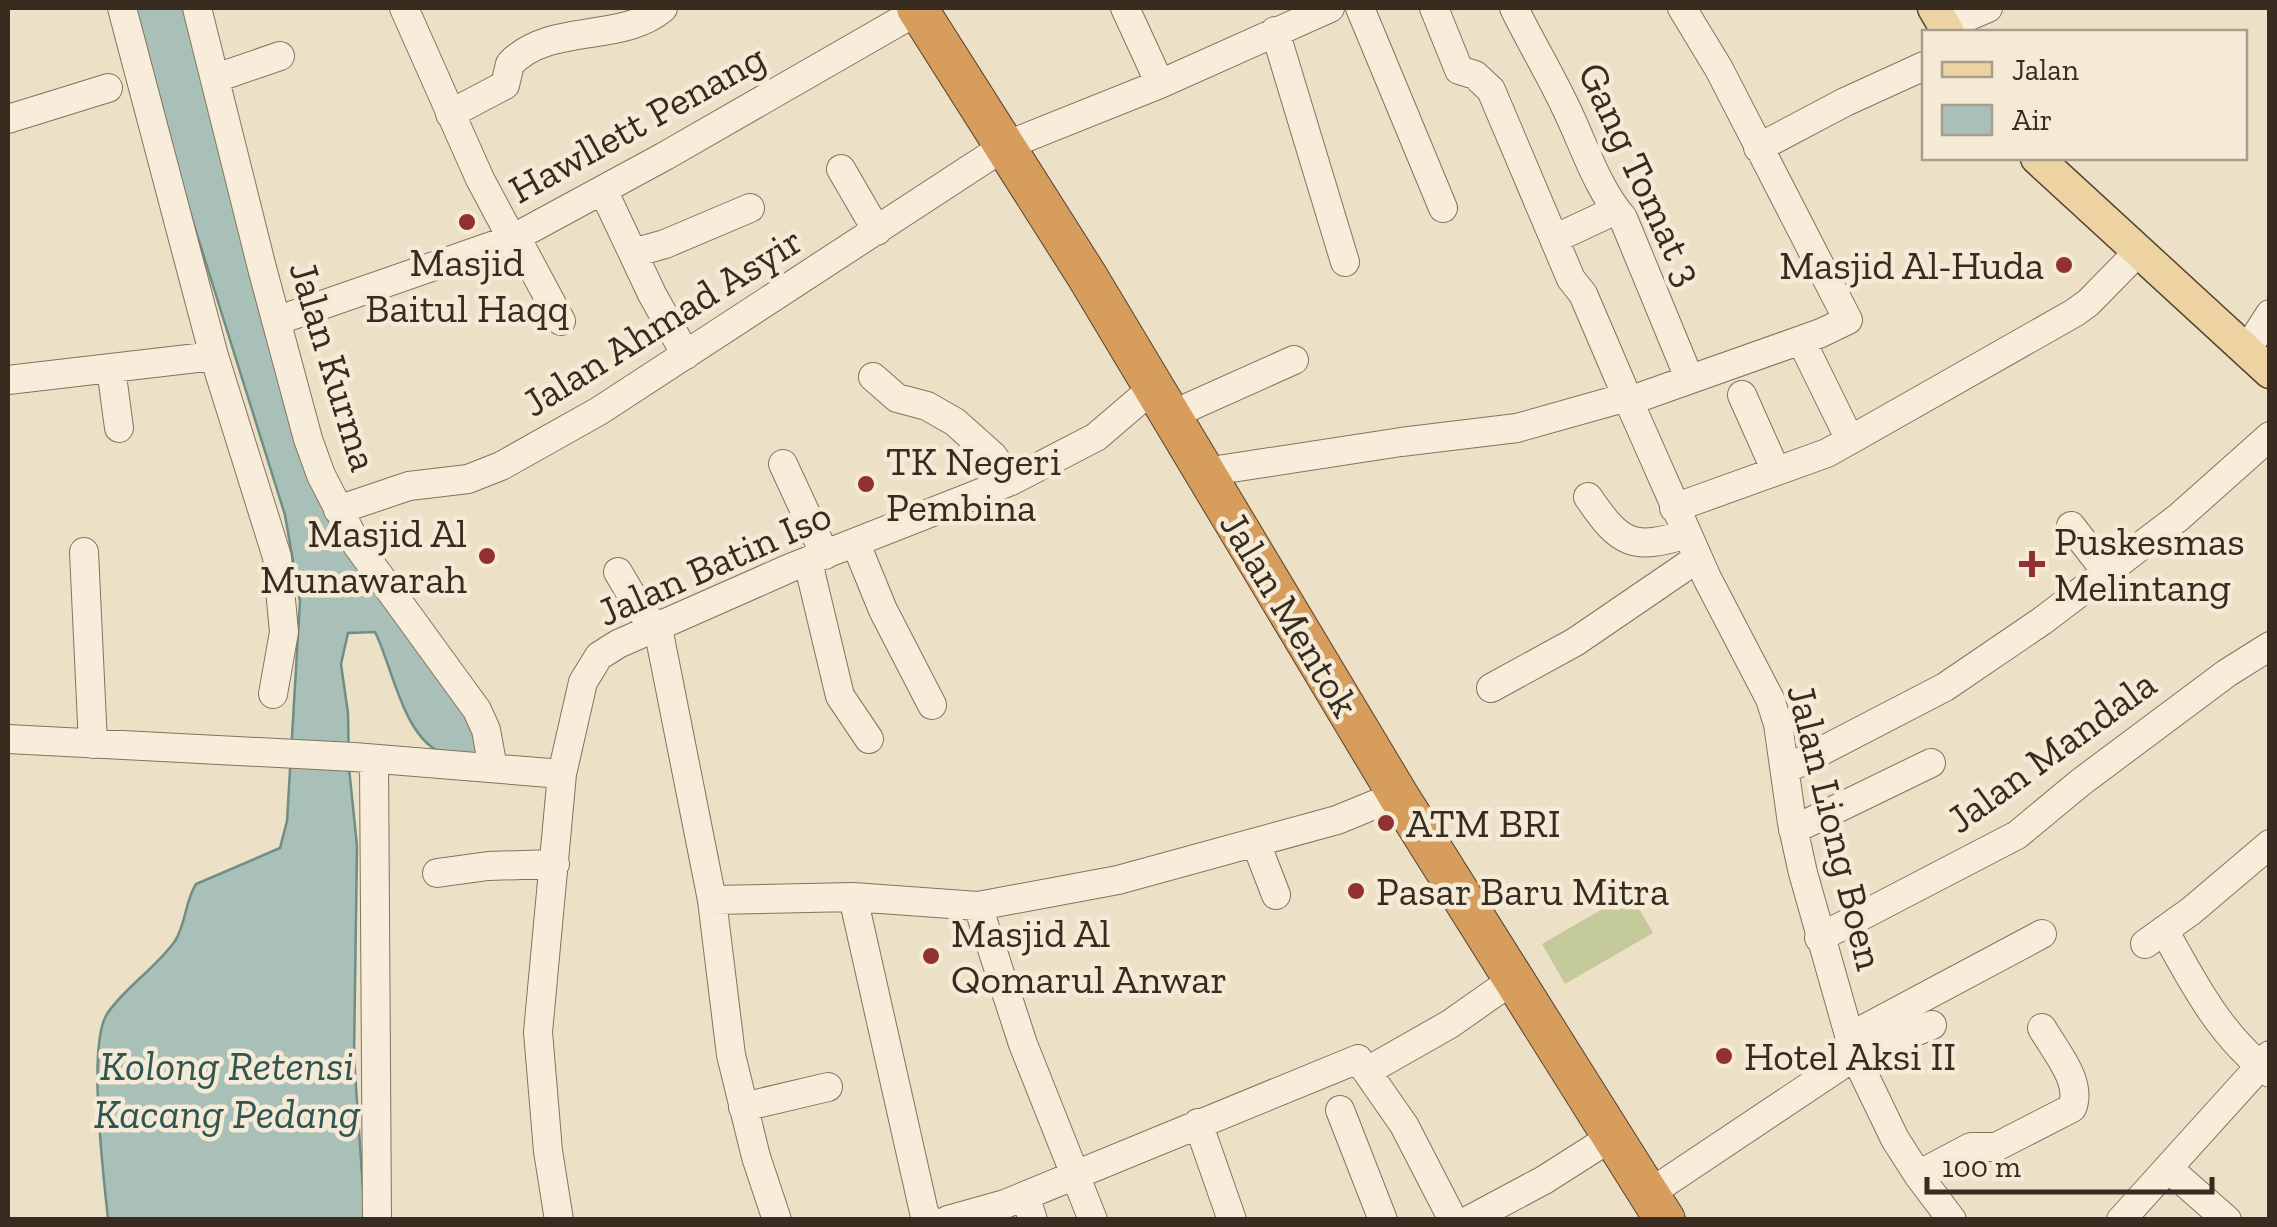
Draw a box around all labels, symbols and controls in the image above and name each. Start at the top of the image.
legend [1922,30,2247,160]
street label: Hawllett Penang [501,33,773,213]
text: Jalan [2012,52,2079,88]
street label: Gang Tomat 3 [1568,55,1714,293]
text: Air [2012,102,2052,138]
marker: Masjid Baitul Haqq [456,211,478,233]
street label: Jalan Ahmad Asyir [513,216,811,426]
place label: Masjid Baitul Haqq [365,238,569,332]
place label: Masjid Al-Huda [1779,241,2044,289]
marker: Masjid Al-Huda [2053,254,2075,276]
street label: Jalan Kurma [279,255,389,477]
place label: TK Negeri Pembina [886,437,1061,531]
marker: TK Negeri Pembina [855,473,877,495]
street label: Jalan Batin Iso [590,490,838,636]
street label: Jalan Mentok [1210,503,1370,725]
place label: Masjid Al Munawarah [260,509,468,603]
place label: Puskesmas Melintang [2054,517,2245,611]
marker: Masjid Al Munawarah [476,545,498,567]
marker: Puskesmas Melintang [2019,551,2045,577]
street label: Jalan Mandala [1937,659,2165,843]
street label: Jalan Liong Boen [1777,679,1895,975]
place label: ATM BRI [1406,799,1561,847]
marker: ATM BRI [1375,812,1397,834]
place label: Pasar Baru Mitra [1376,867,1669,915]
marker: Pasar Baru Mitra [1345,880,1367,902]
place label: Masjid Al Qomarul Anwar [951,909,1227,1003]
marker: Masjid Al Qomarul Anwar [920,945,942,967]
place label: Hotel Aksi II [1744,1032,1956,1080]
water label: Kolong Retensi Kacang Pedang [94,1040,361,1139]
marker: Hotel Aksi II [1713,1045,1735,1067]
scale bar [1927,1132,2212,1194]
text: 100 m [1942,1149,2021,1185]

